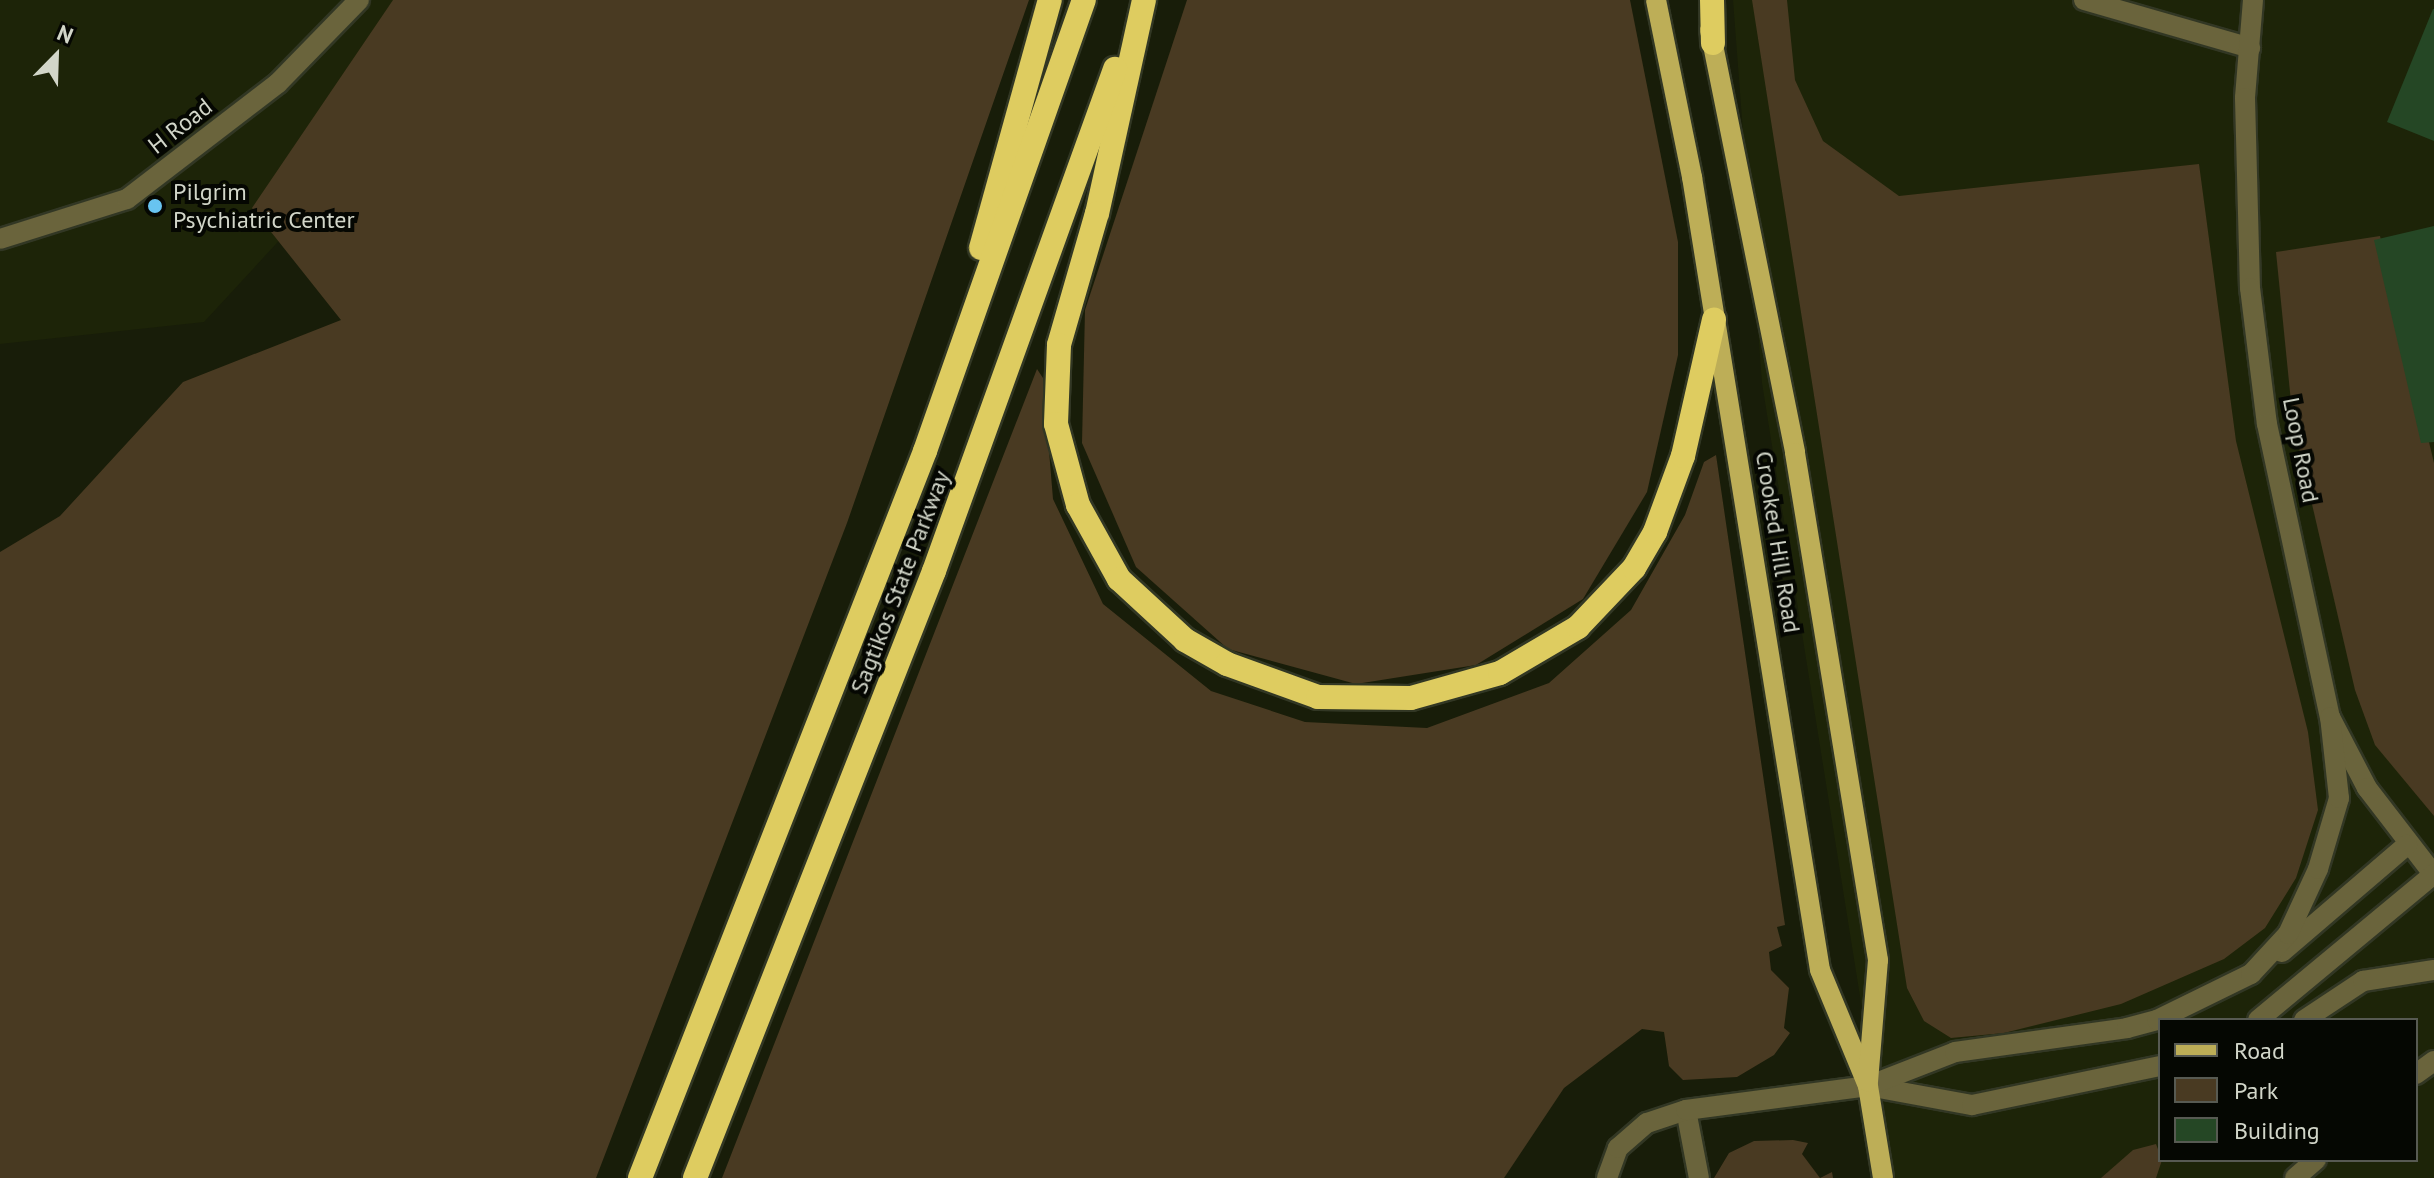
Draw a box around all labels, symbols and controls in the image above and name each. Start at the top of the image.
north arrow [16,16,96,96]
text: N [53,18,78,50]
street label: H Road [142,92,218,160]
place label: Pilgrim Psychiatric Center [173,178,355,234]
marker: Pilgrim Psychiatric Center [144,195,166,217]
street label: Loop Road [2277,395,2325,505]
street label: Crooked Hill Road [1749,449,1807,635]
street label: Sagtikos State Parkway [844,466,956,698]
legend [2158,1018,2418,1162]
text: Road [2234,1035,2285,1066]
text: Park [2234,1075,2278,1106]
text: Building [2234,1115,2320,1146]

